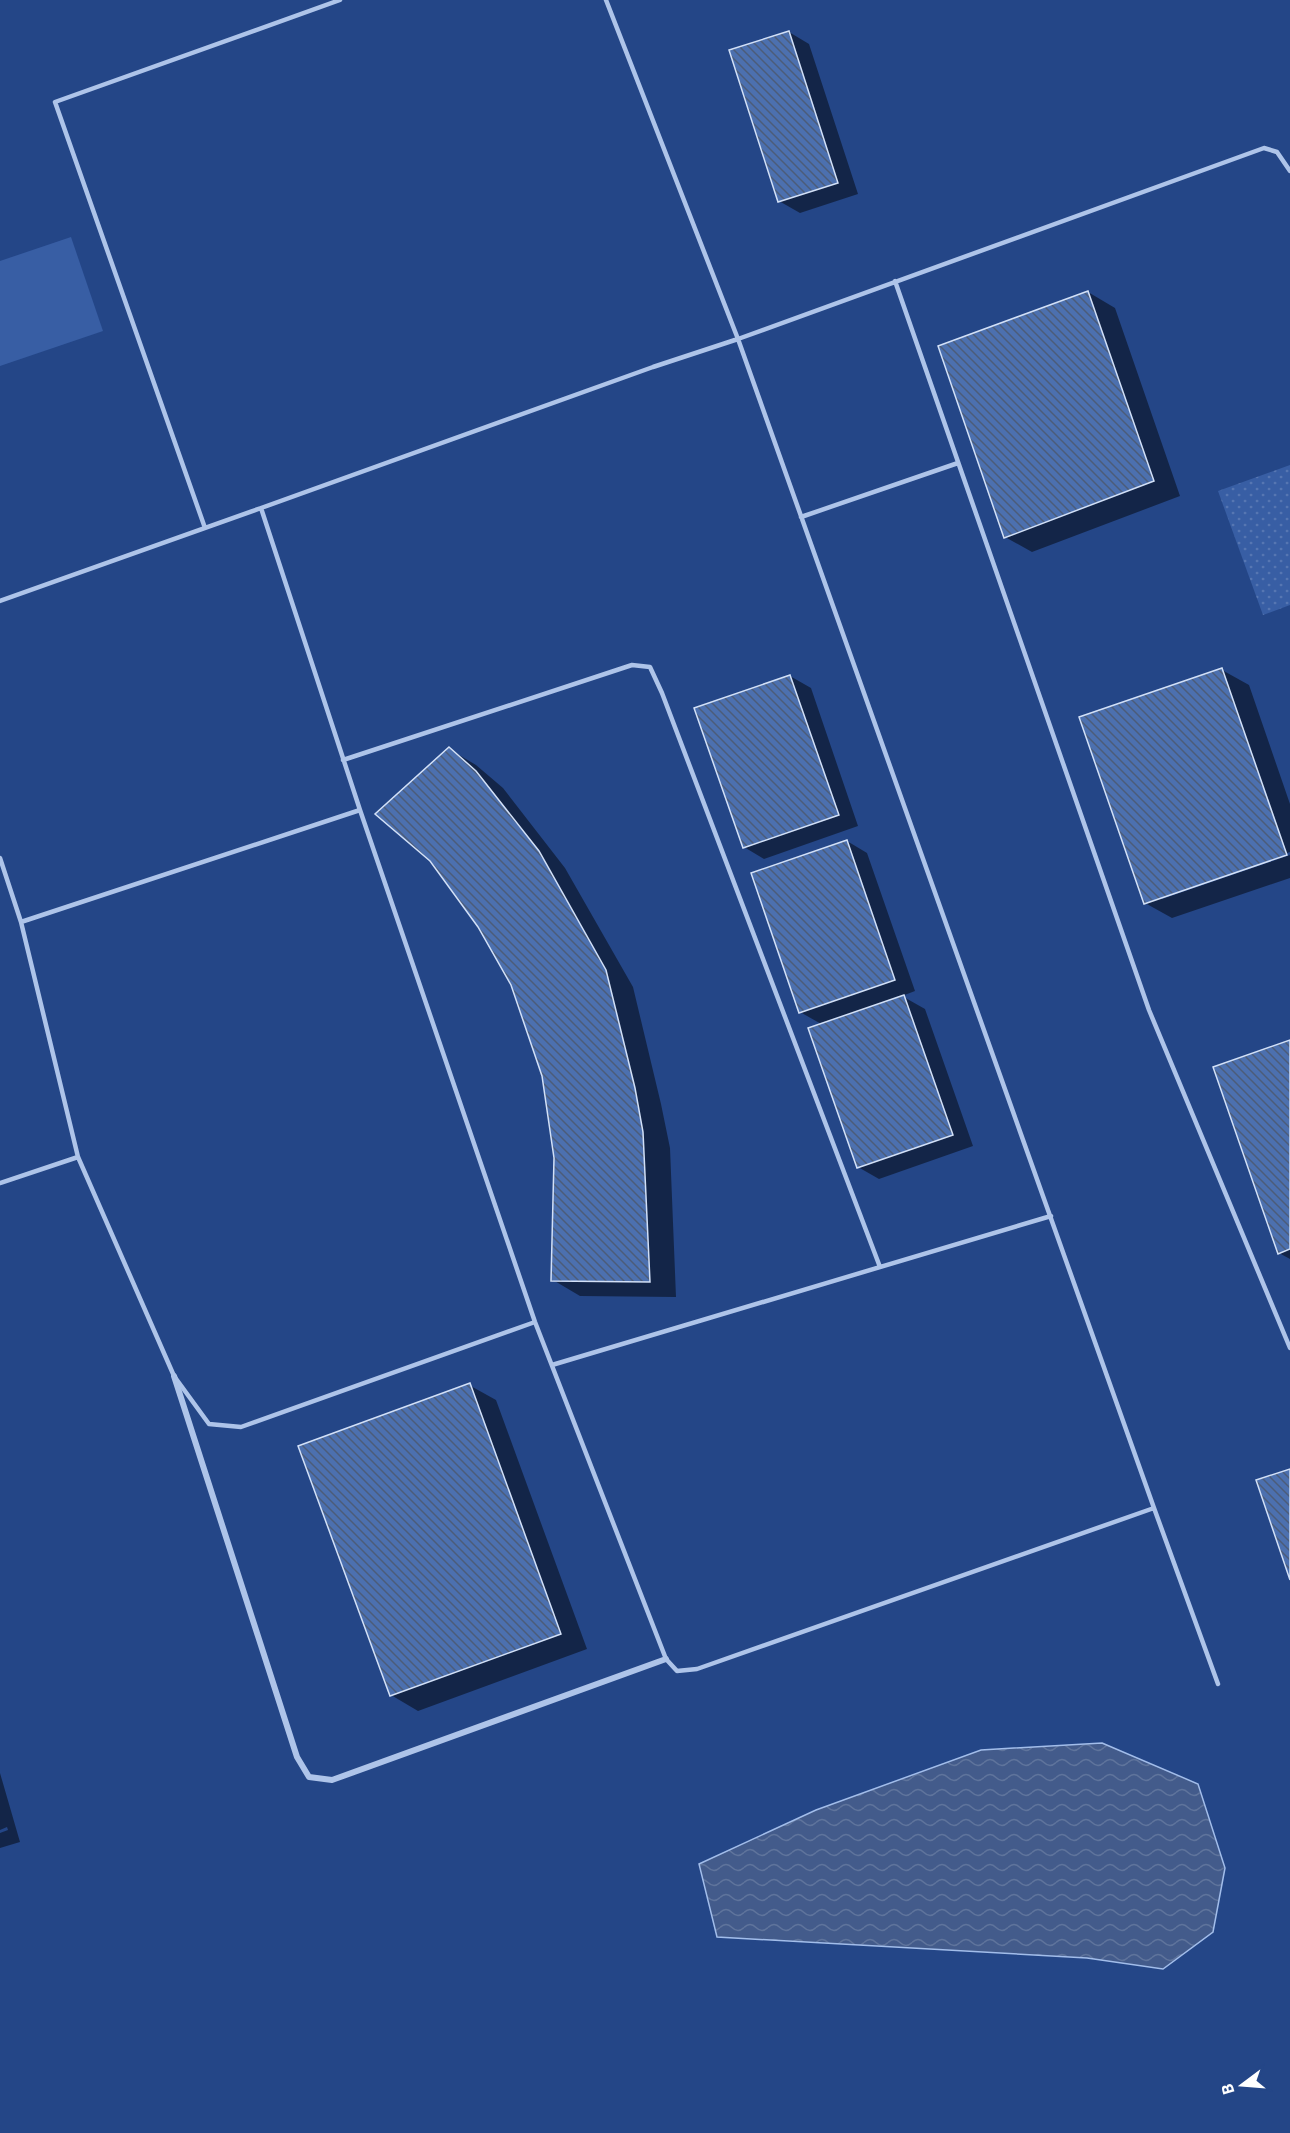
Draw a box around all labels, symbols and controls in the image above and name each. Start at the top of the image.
north arrow [1212,2055,1272,2115]
text: B [1216,2081,1240,2097]

